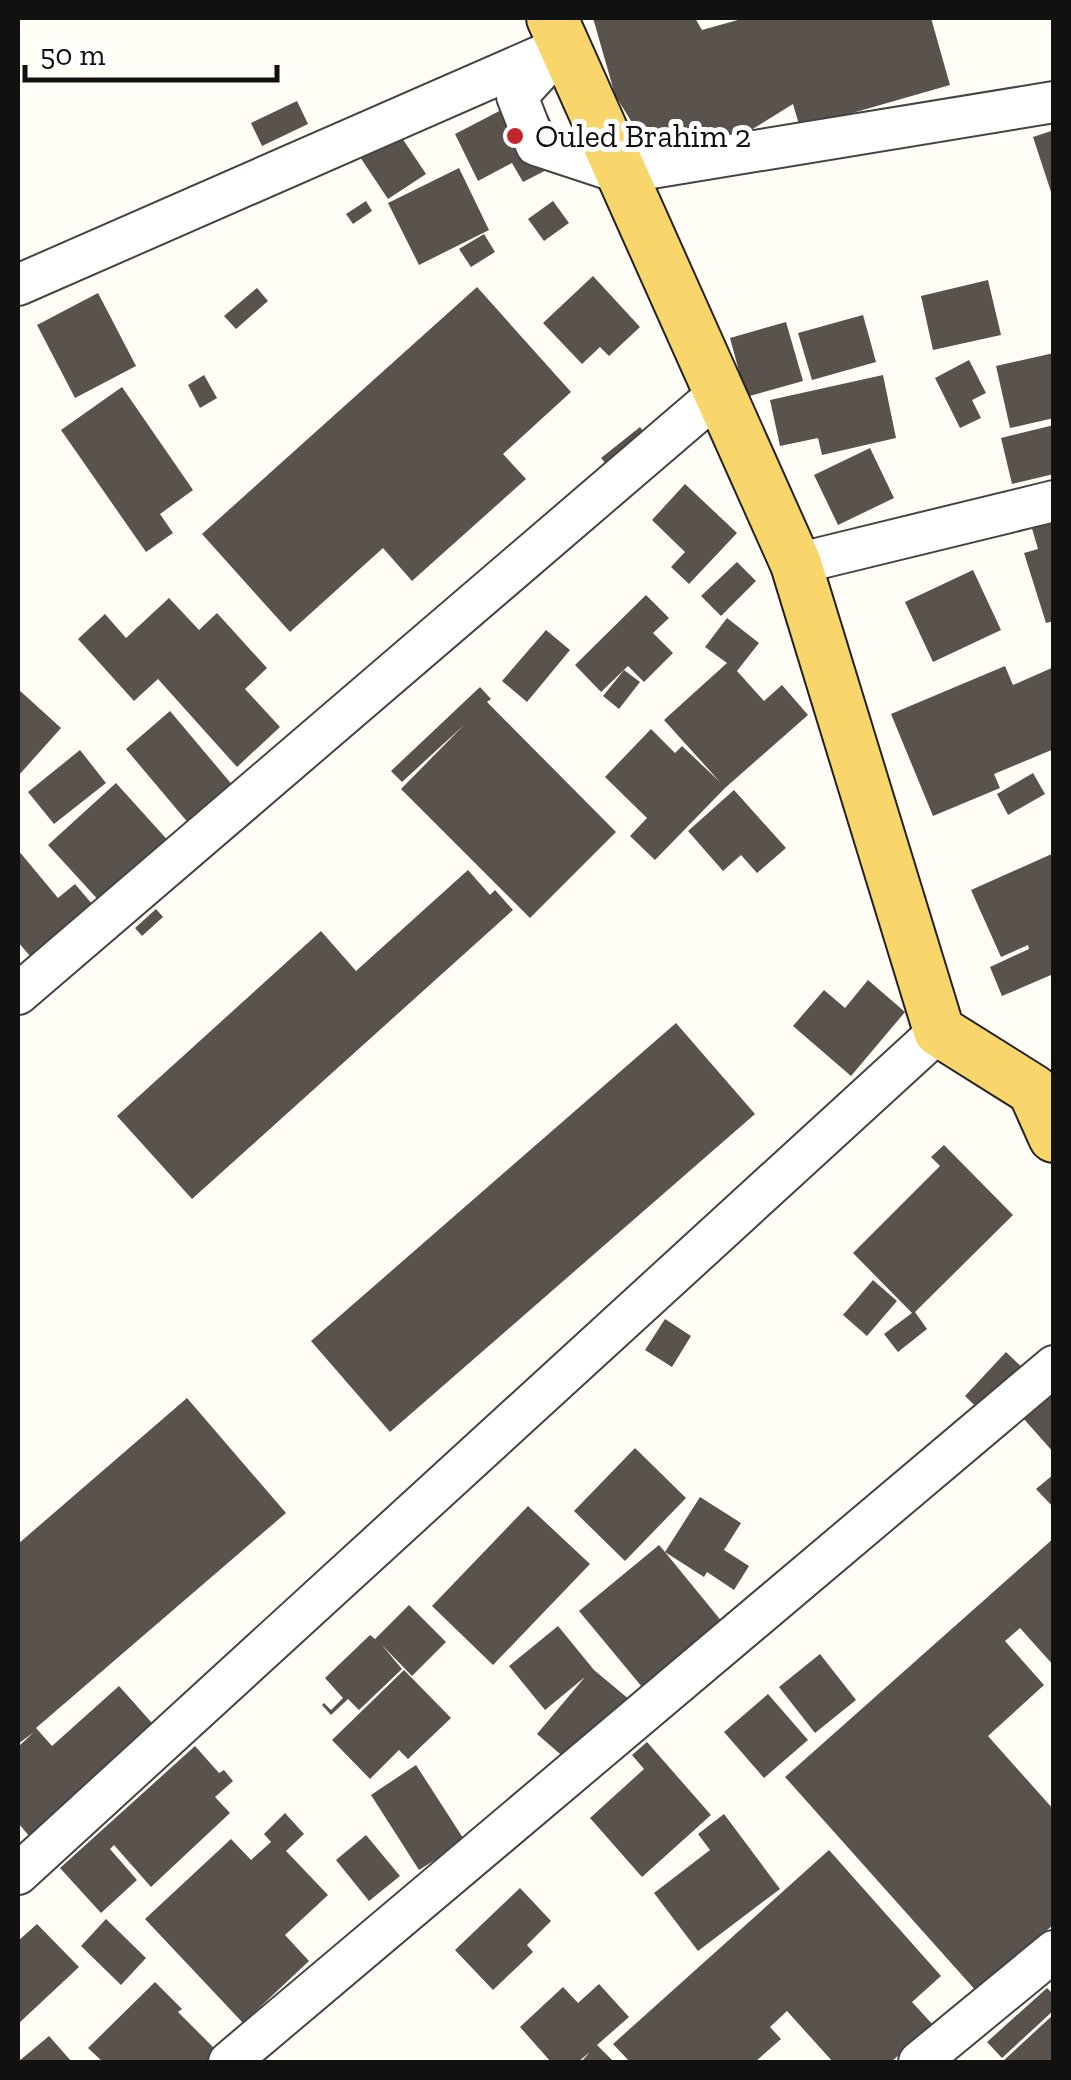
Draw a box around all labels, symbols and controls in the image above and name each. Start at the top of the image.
scale bar [25,20,278,82]
text: 50 m [40,37,105,73]
place label: Ouled Brahim 2 [535,117,751,155]
marker: Ouled Brahim 2 [504,125,526,147]

